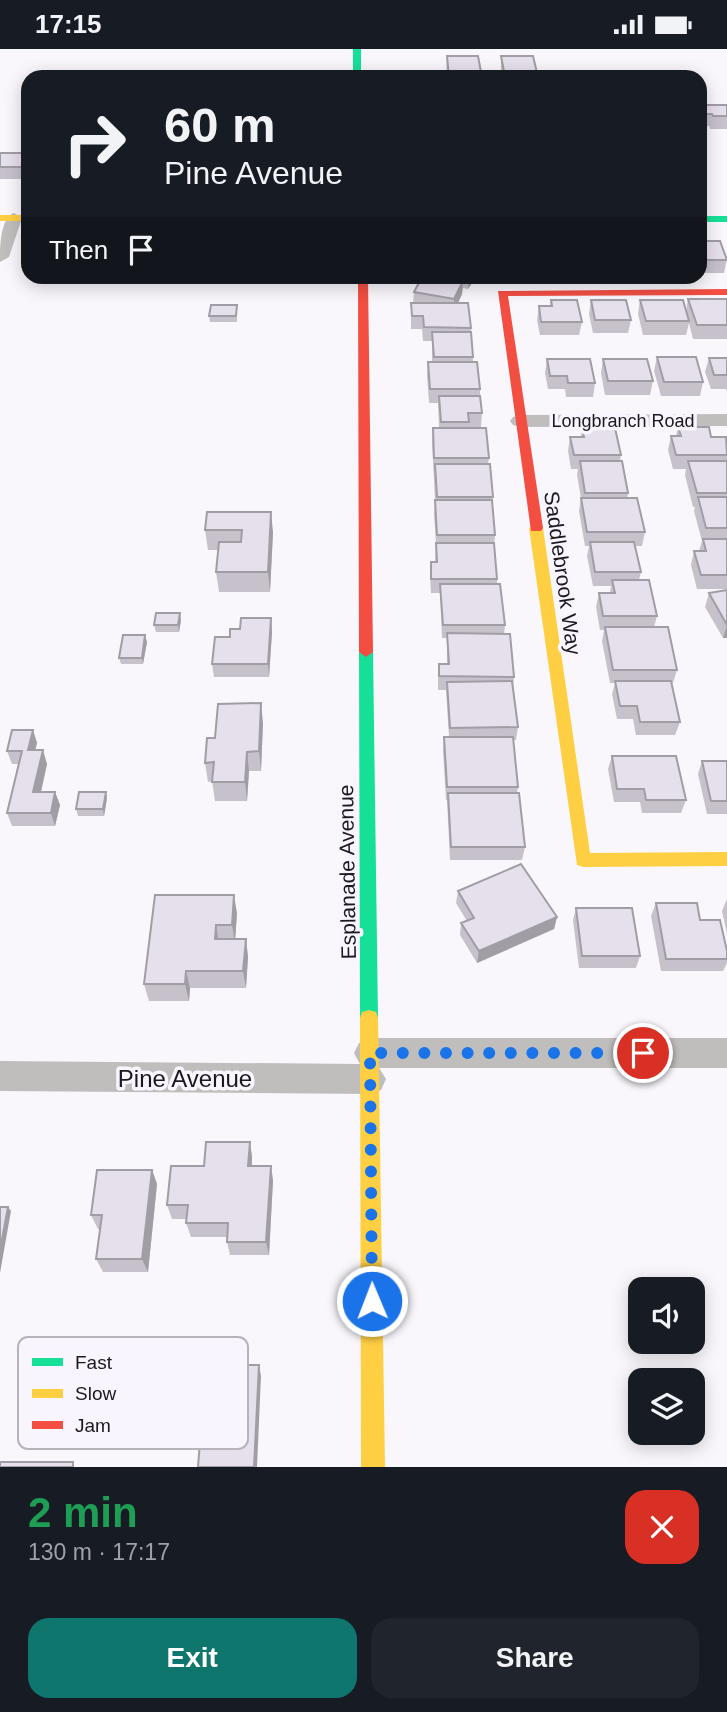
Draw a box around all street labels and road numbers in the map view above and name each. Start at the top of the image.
street label: Longbranch Road [551,411,695,431]
street label: Saddlebrook Way [540,490,586,657]
street label: Esplanade Avenue [334,784,360,960]
street label: Pine Avenue [118,1065,252,1092]

